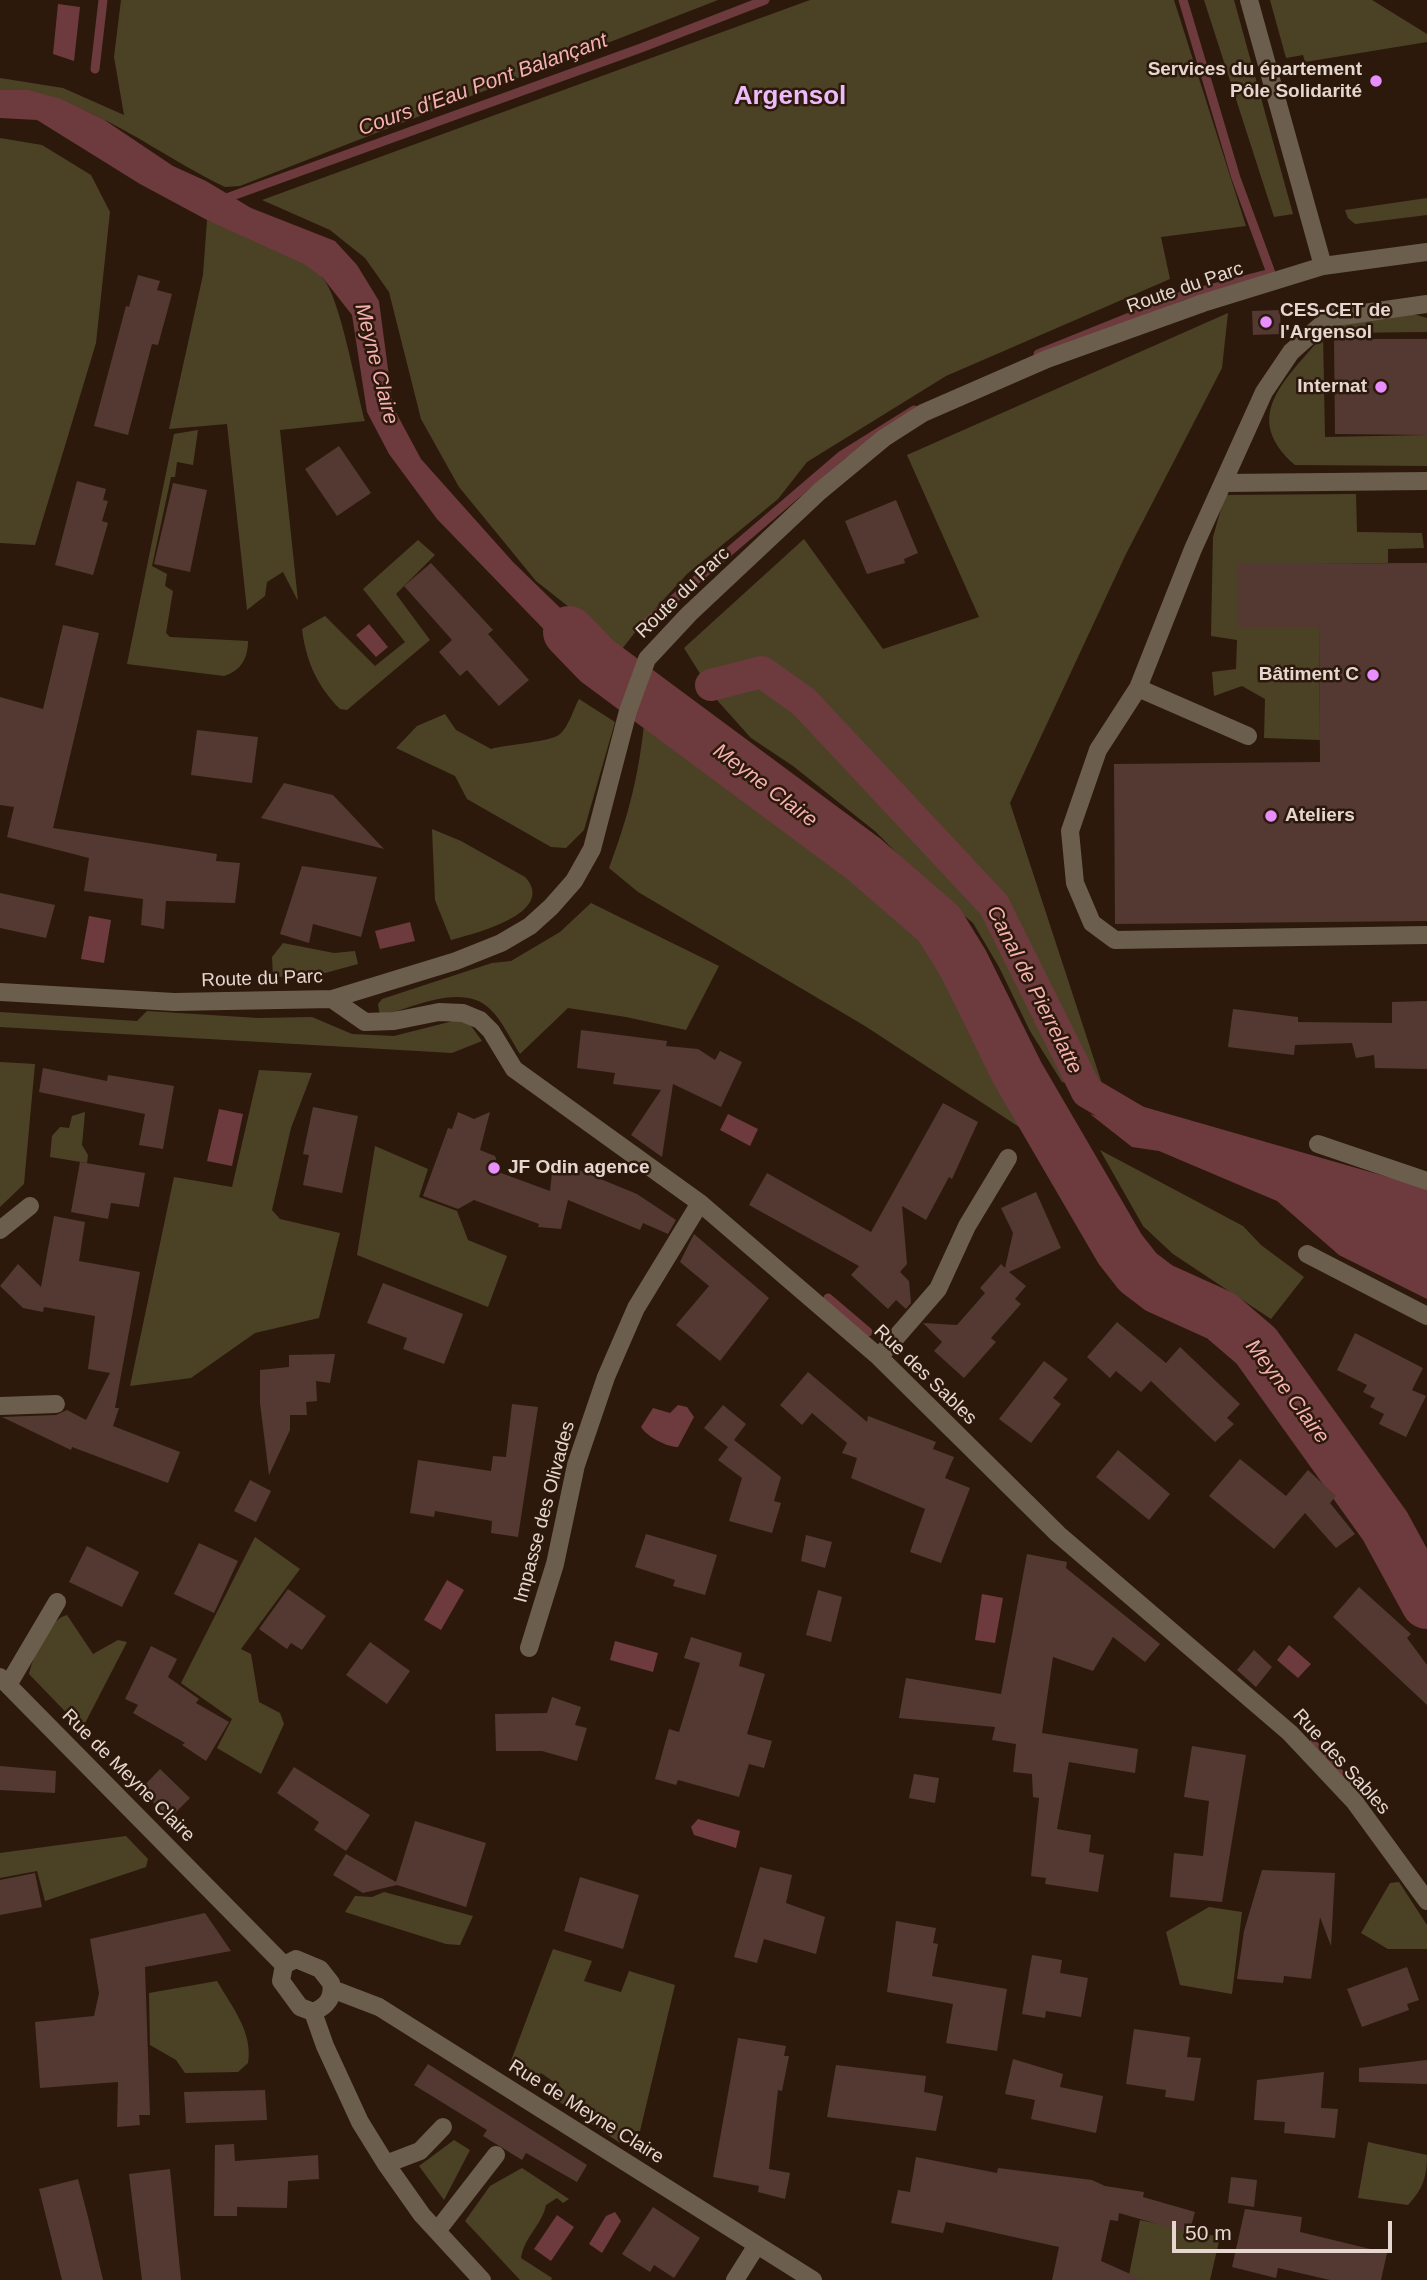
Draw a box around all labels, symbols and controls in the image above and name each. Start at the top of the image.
water label: Cours d'Eau Pont Balançant [355,28,611,142]
place label: Services du épartement Pôle Solidarité [1148,59,1362,103]
marker: Services du épartement Pôle Solidarité [1368,73,1384,89]
district label: Argensol [734,81,846,113]
street label: Route du Parc [1124,257,1246,319]
place label: CES-CET de l'Argensol [1280,300,1391,344]
water label: Meyne Claire [349,301,403,427]
marker: CES-CET de l'Argensol [1258,314,1274,330]
place label: Internat [1297,376,1367,398]
marker: Internat [1373,379,1389,395]
street label: Route du Parc [631,543,735,643]
place label: Bâtiment C [1259,664,1359,686]
marker: Bâtiment C [1365,667,1381,683]
water label: Meyne Claire [708,739,822,833]
place label: Ateliers [1285,805,1355,827]
marker: Ateliers [1263,808,1279,824]
water label: Canal de Pierrelatte [981,902,1087,1078]
street label: Route du Parc [201,965,323,993]
place label: JF Odin agence [508,1157,649,1179]
marker: JF Odin agence [486,1160,502,1176]
street label: Rue des Sables [869,1320,981,1430]
water label: Meyne Claire [1240,1335,1334,1449]
street label: Impasse des Olivades [510,1419,580,1605]
street label: Rue de Meyne Claire [57,1705,199,1847]
street label: Rue des Sables [1288,1705,1394,1819]
street label: Rue de Meyne Claire [504,2055,668,2169]
scale bar [1175,2206,1396,2250]
text: 50 m [1185,2221,1232,2244]

